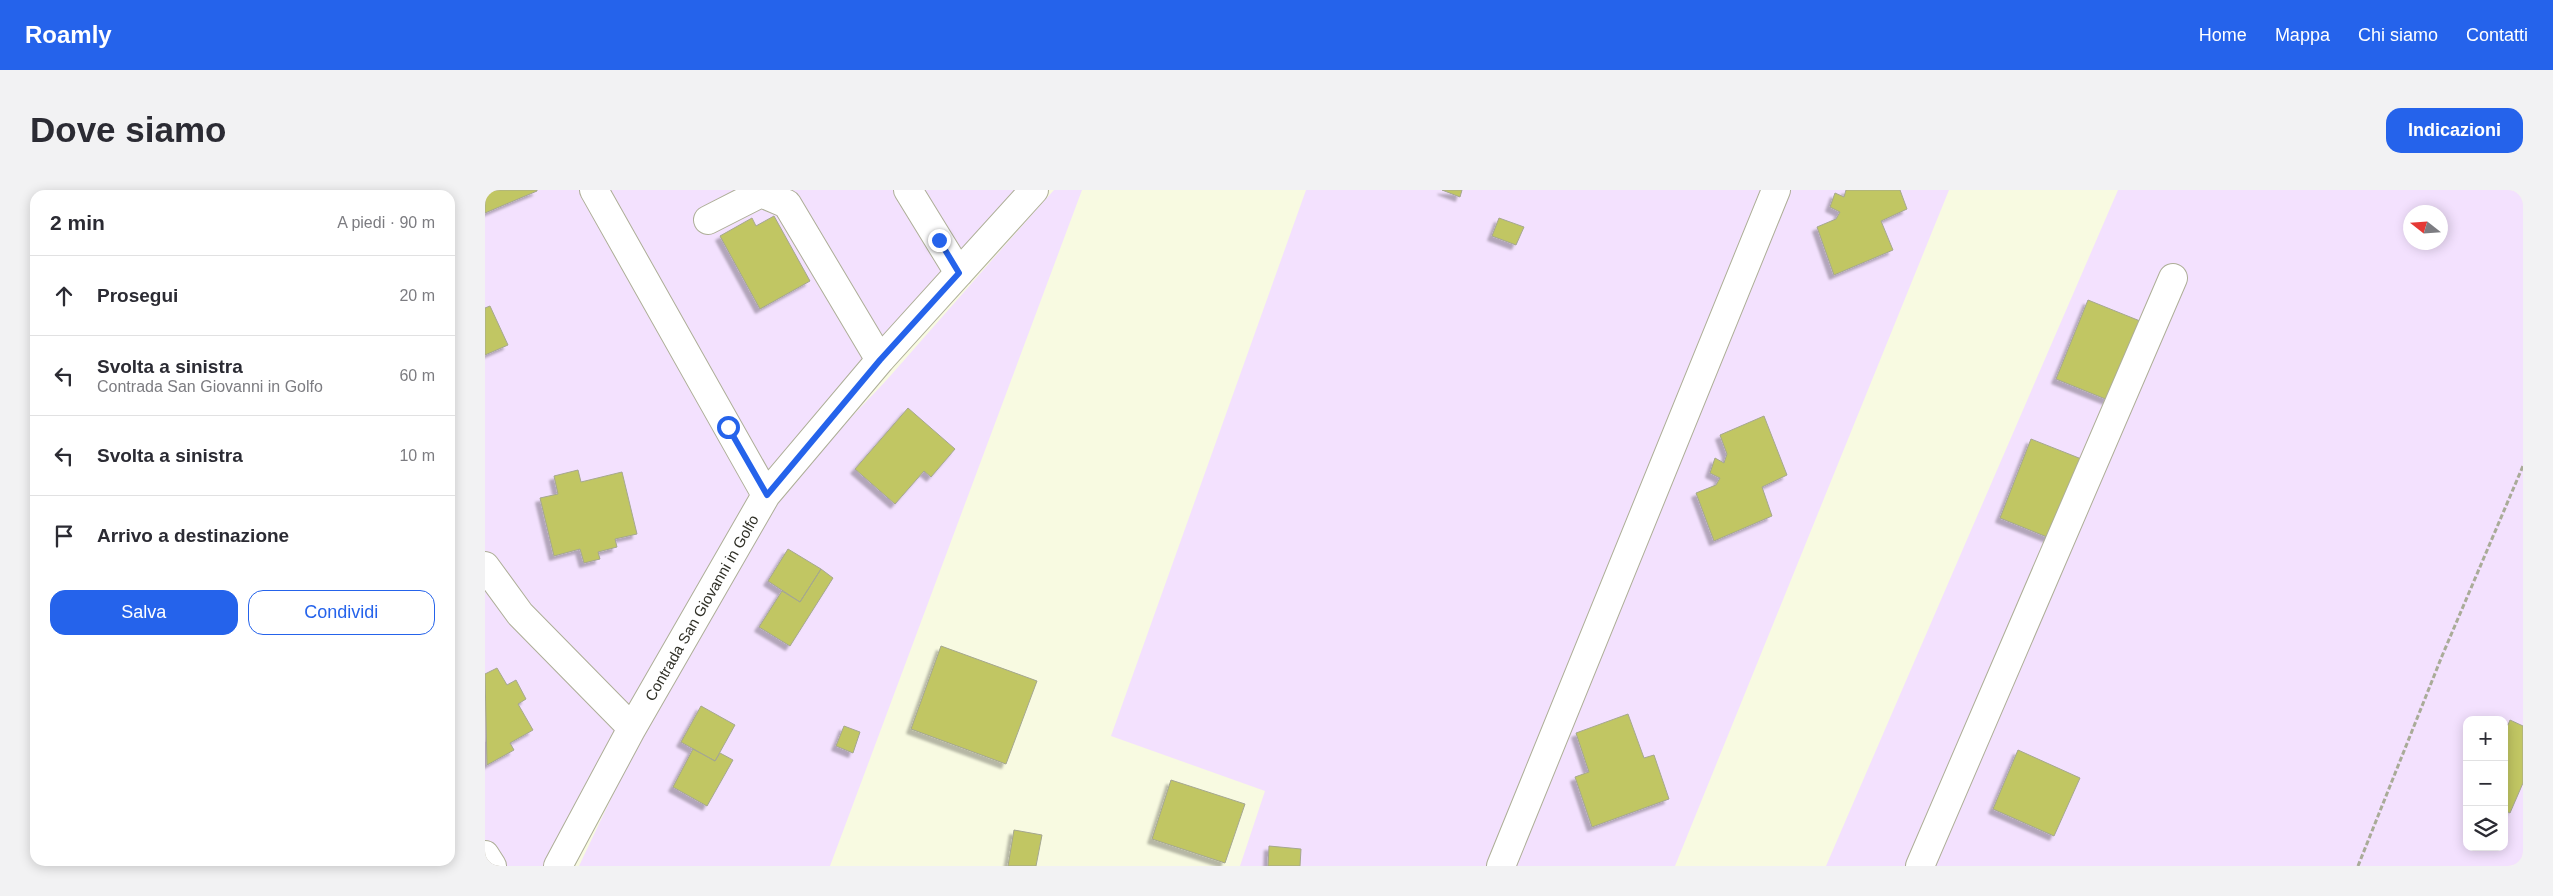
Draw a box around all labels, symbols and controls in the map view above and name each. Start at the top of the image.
text: Roamly [25,21,112,48]
text: Home [2199,25,2247,45]
text: Mappa [2275,25,2330,45]
text: Chi siamo [2358,25,2438,45]
text: Contatti [2466,25,2528,45]
button: Indicazioni [2386,108,2523,153]
text: Dove siamo [30,110,226,149]
north arrow [2403,205,2448,250]
text: 2 min [50,211,105,234]
text: A piedi · 90 m [337,214,435,231]
route end [928,229,951,252]
icon: ahead [50,282,78,310]
text: Prosegui [97,285,178,306]
text: 20 m [399,287,435,304]
text: Svolta a sinistra [97,356,243,377]
icon: left [50,362,78,390]
text: 60 m [399,367,435,384]
text: Contrada San Giovanni in Golfo [97,378,323,395]
route start [717,416,740,439]
icon: left [50,442,78,470]
text: Svolta a sinistra [97,445,243,466]
text: 10 m [399,447,435,464]
street label: Contrada San Giovanni in Golfo [641,512,762,704]
icon: arrive [50,522,78,550]
text: Arrivo a destinazione [97,525,289,546]
button: Salva [50,590,238,635]
button: Condividi [248,590,435,635]
map controls [2463,716,2508,851]
button: + [2463,716,2508,761]
button: − [2463,761,2508,806]
button: layers [2463,806,2508,851]

